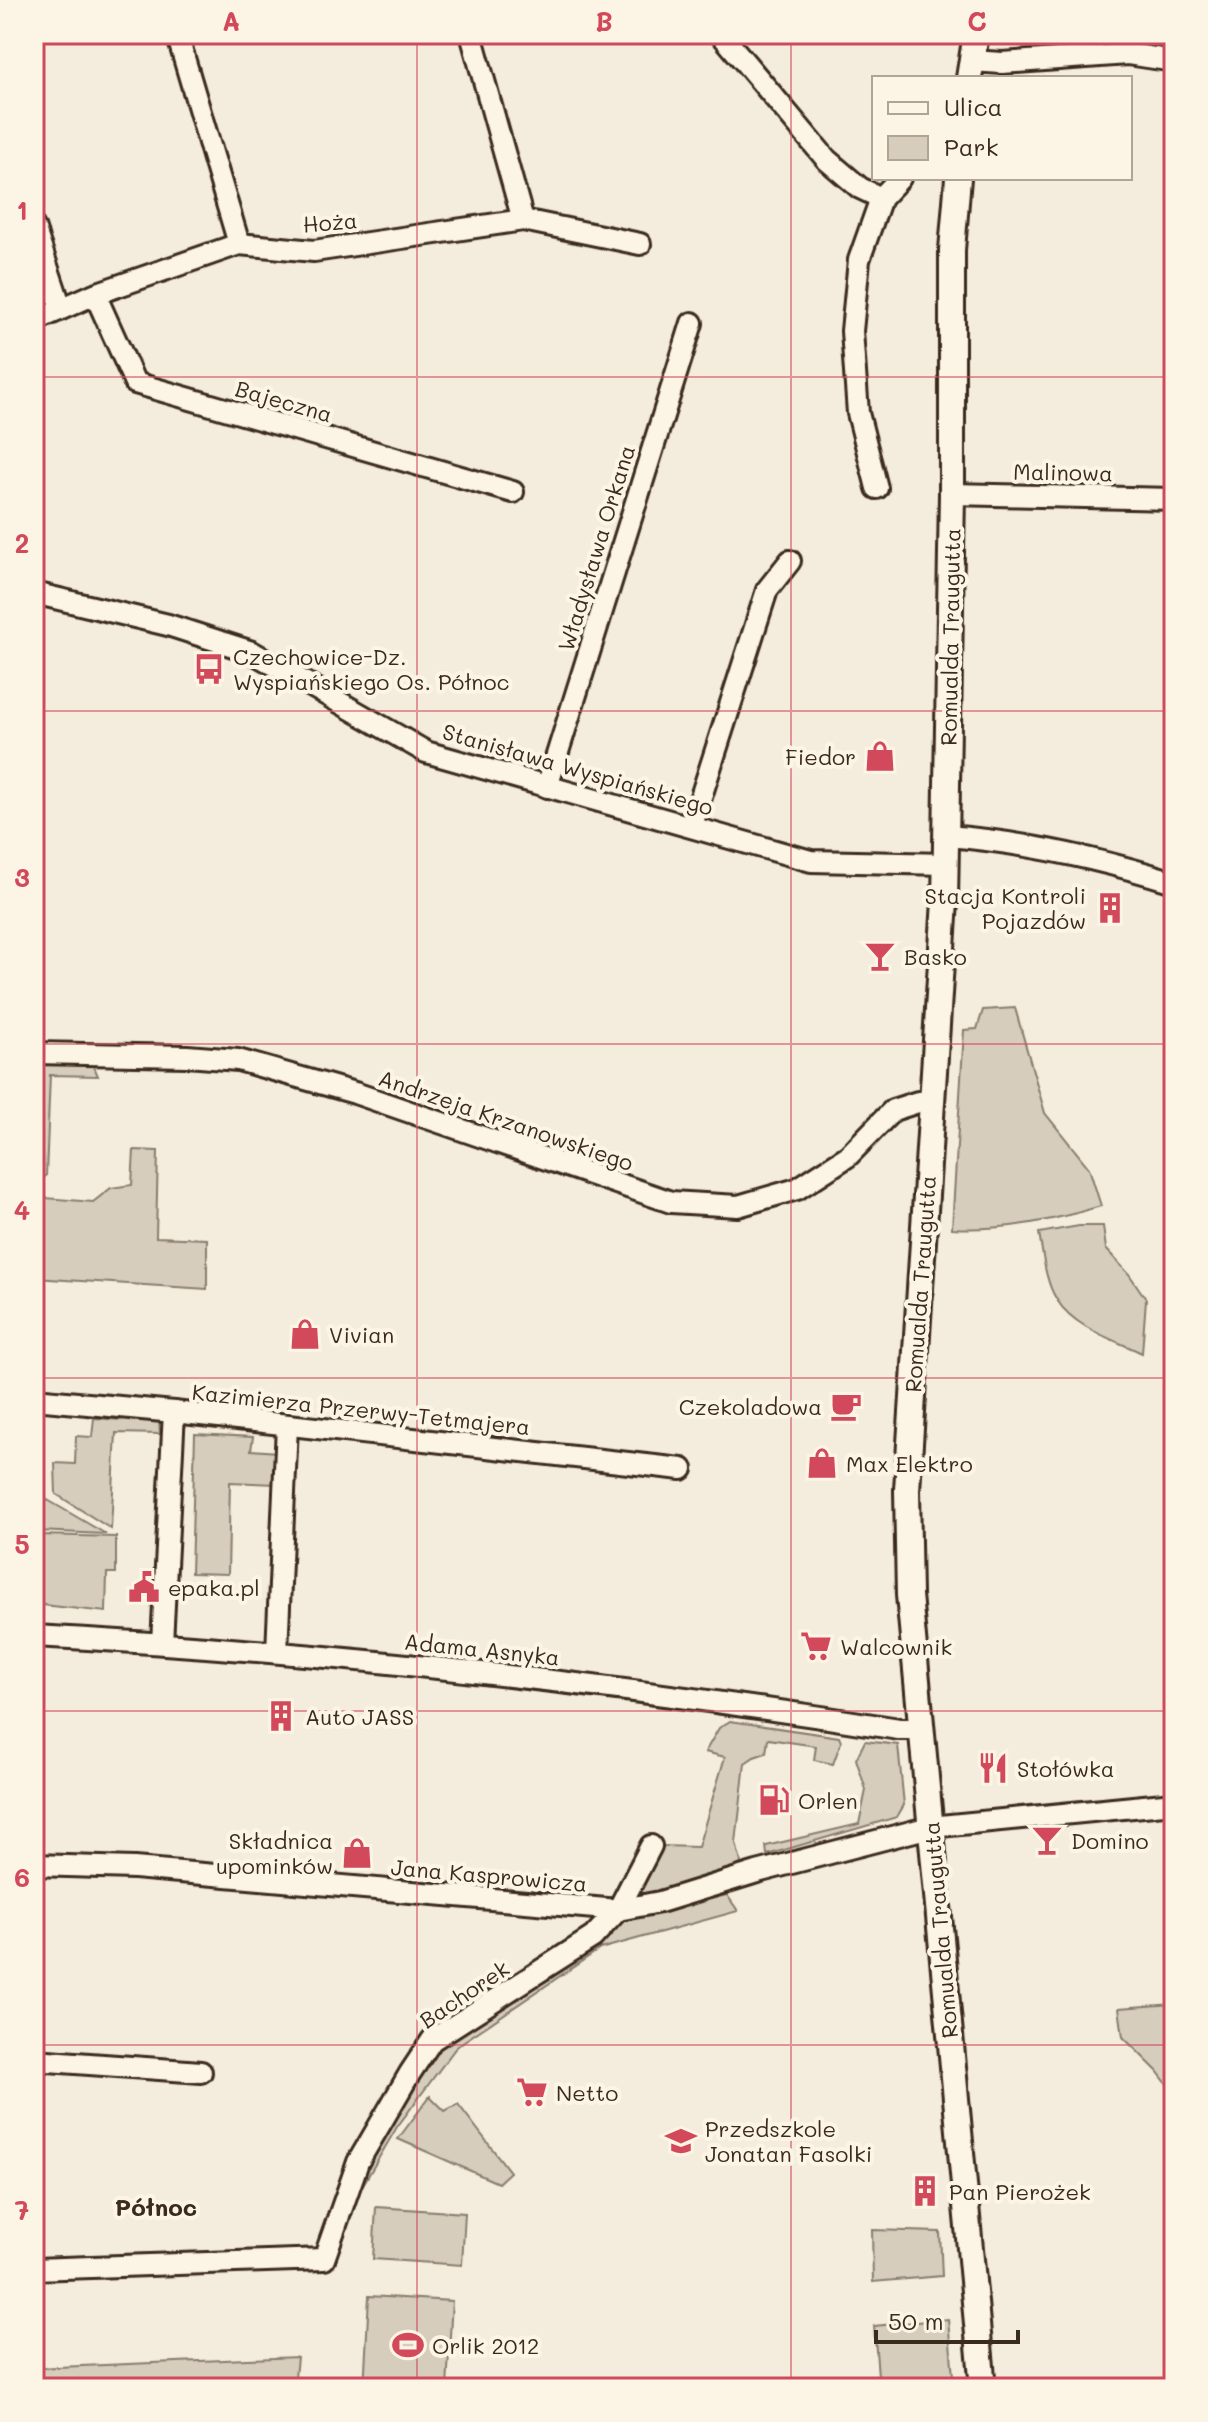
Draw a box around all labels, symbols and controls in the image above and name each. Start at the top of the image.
text: A [222,4,240,38]
text: B [595,4,613,38]
text: C [967,4,987,38]
legend [872,76,1132,180]
text: Ulica [944,91,1002,122]
text: Park [944,131,998,162]
text: 1 [16,193,28,227]
street label: Hoża [302,205,358,239]
street label: Bajeczna [232,373,336,429]
street label: Władysława Orkana [551,441,641,655]
street label: Malinowa [1013,457,1113,487]
text: 2 [15,526,29,560]
street label: Romualda Traugutta [934,528,966,746]
place label: Czechowice-Dz. Wyspiańskiego Os. Północ [233,642,509,696]
bus stop icon: Czechowice-Dz. Wyspiańskiego Os. Północ [192,652,226,686]
street label: Stanisława Wyspiańskiego [439,716,717,822]
shop icon: Fiedor [863,739,897,773]
place label: Fiedor [785,742,856,771]
text: 3 [14,860,30,894]
place label: Stacja Kontroli Pojazdów [925,881,1086,935]
building icon: Stacja Kontroli Pojazdów [1093,891,1127,925]
bar icon: Basko [863,939,897,973]
place label: Basko [904,942,967,971]
street label: Andrzeja Krzanowskiego [375,1063,637,1177]
street label: Romualda Traugutta [898,1174,942,1394]
text: 4 [14,1193,30,1227]
shop icon: Vivian [288,1317,322,1351]
place label: Vivian [329,1320,394,1349]
street label: Kazimierza Przerwy-Tetmajera [191,1377,531,1441]
cafe icon: Czekoladowa [829,1389,863,1423]
place label: Czekoladowa [679,1392,822,1421]
shop icon: Max Elektro [805,1446,839,1480]
place label: Max Elektro [846,1449,973,1478]
text: 5 [14,1527,30,1561]
public building icon: epaka.pl [127,1570,161,1604]
place label: epaka.pl [168,1573,260,1602]
street label: Adama Asnyka [403,1626,561,1672]
supermarket icon: Walcownik [799,1629,833,1663]
place label: Walcownik [840,1632,952,1661]
building icon: Auto JASS [264,1699,298,1733]
place label: Auto JASS [305,1702,414,1731]
restaurant icon: Stołówka [976,1751,1010,1785]
place label: Stołówka [1017,1754,1114,1783]
fuel station icon: Orlen [757,1783,791,1817]
place label: Orlen [798,1786,858,1815]
street label: Romualda Traugutta [916,1820,964,2040]
bar icon: Domino [1030,1823,1064,1857]
place label: Składnica upominków [216,1826,333,1880]
place label: Domino [1071,1826,1149,1855]
shop icon: Składnica upominków [340,1836,374,1870]
street label: Jana Kasprowicza [390,1852,588,1898]
text: 6 [14,1860,30,1894]
street label: Bachorek [414,1953,514,2035]
supermarket icon: Netto [515,2075,549,2109]
place label: Netto [556,2078,618,2107]
place label: Przedszkole Jonatan Fasolki [705,2114,872,2168]
school or university icon: Przedszkole Jonatan Fasolki [664,2124,698,2158]
building icon: Pan Pierożek [908,2174,942,2208]
place label: Pan Pierożek [949,2177,1091,2206]
district label: Północ [115,2191,197,2222]
text: 7 [15,2193,29,2227]
scale bar [876,2294,1018,2344]
text: 50 m [888,2305,944,2336]
sports icon: Orlik 2012 [391,2328,425,2362]
place label: Orlik 2012 [432,2331,539,2360]

